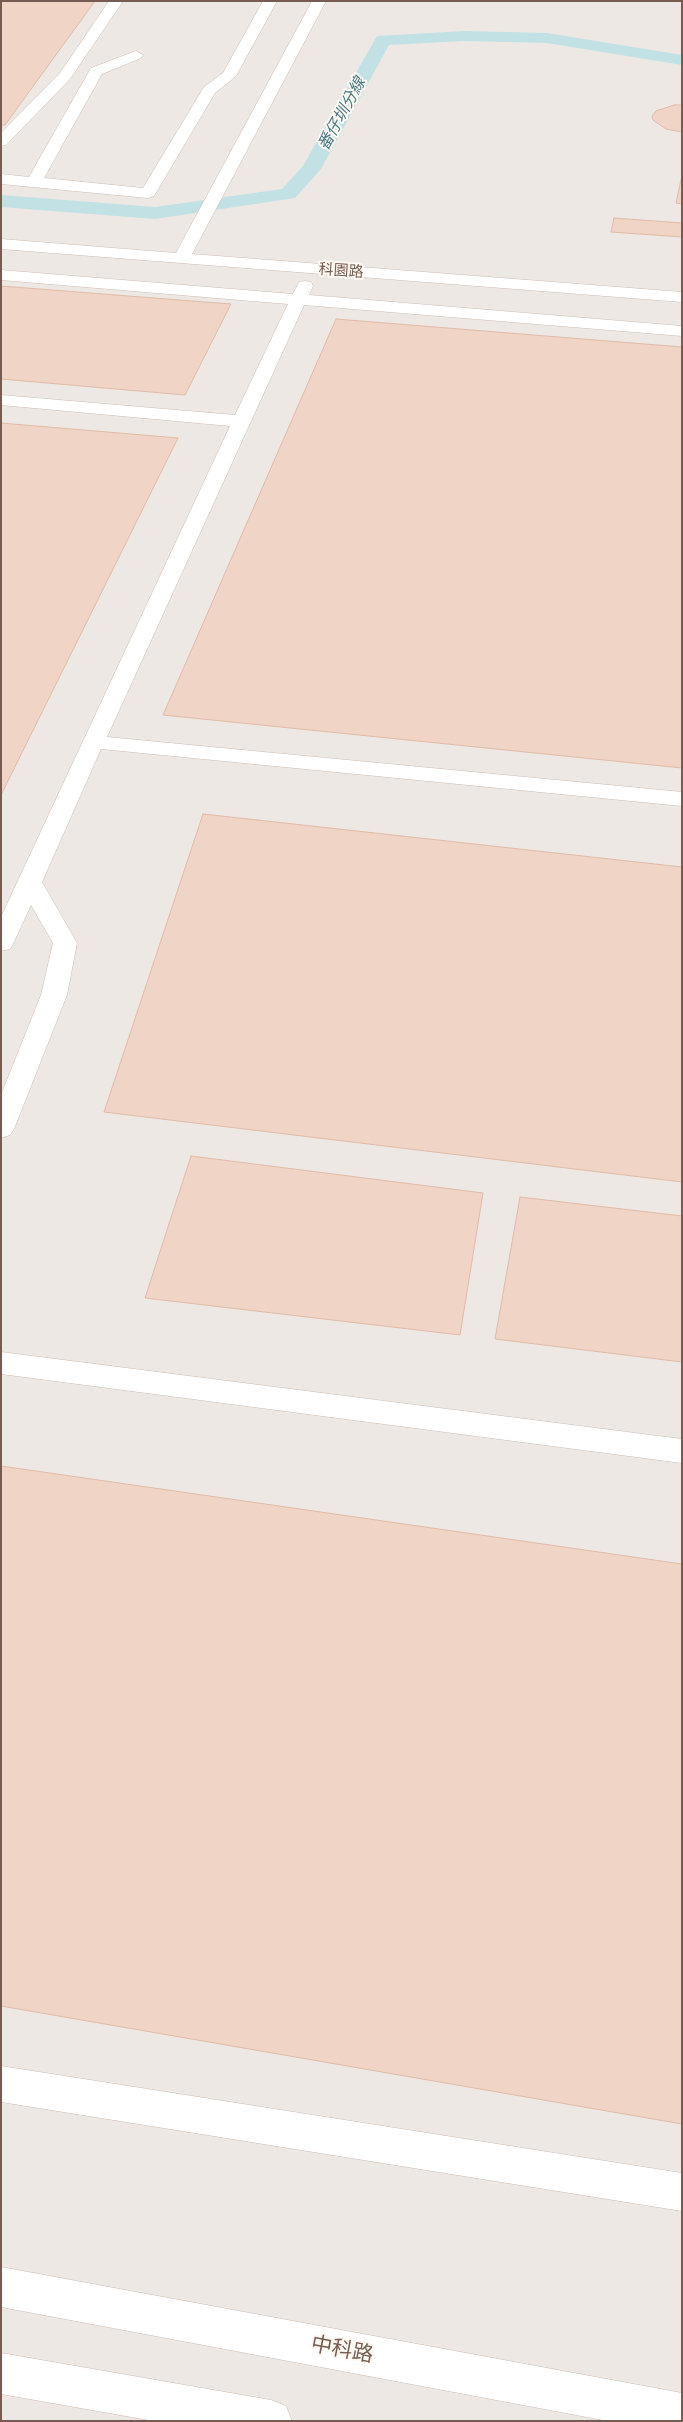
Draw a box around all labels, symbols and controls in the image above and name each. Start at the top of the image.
water label: 番仔圳分線 [314,74,370,154]
street label: 科園路 [318,260,364,282]
street label: 中科路 [309,2332,375,2368]

